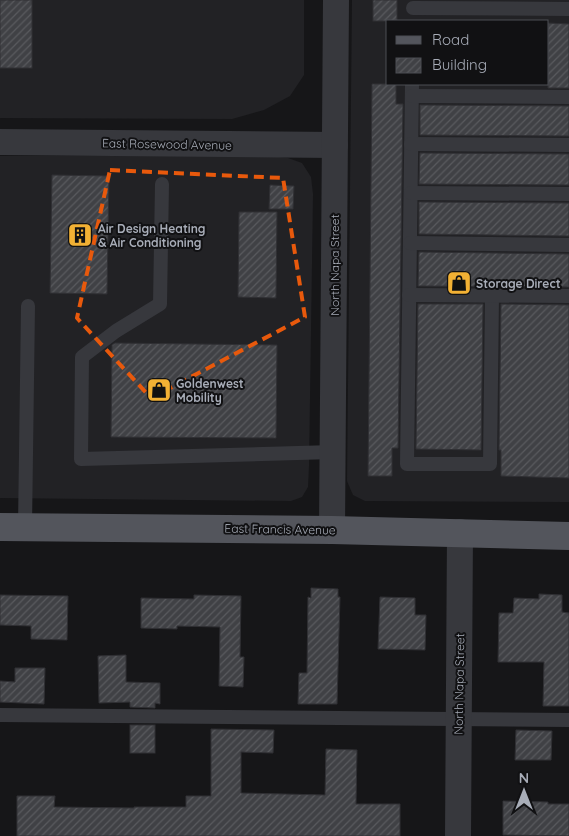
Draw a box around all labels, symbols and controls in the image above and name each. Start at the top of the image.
legend [386,20,549,85]
text: Road [432,30,469,49]
text: Building [432,55,487,74]
street label: East Rosewood Avenue [102,135,232,153]
street label: North Napa Street [327,214,342,316]
place label: Air Design Heating & Air Conditioning [98,221,205,250]
building icon: Air Design Heating & Air Conditioning [67,222,93,248]
shop icon: Storage Direct [446,270,472,296]
place label: Storage Direct [476,276,561,291]
place label: Goldenwest Mobility [176,376,244,405]
shop icon: Goldenwest Mobility [146,377,172,403]
street label: East Francis Avenue [224,521,336,537]
street label: North Napa Street [451,633,467,735]
north arrow [499,766,549,816]
text: N [519,769,529,787]

